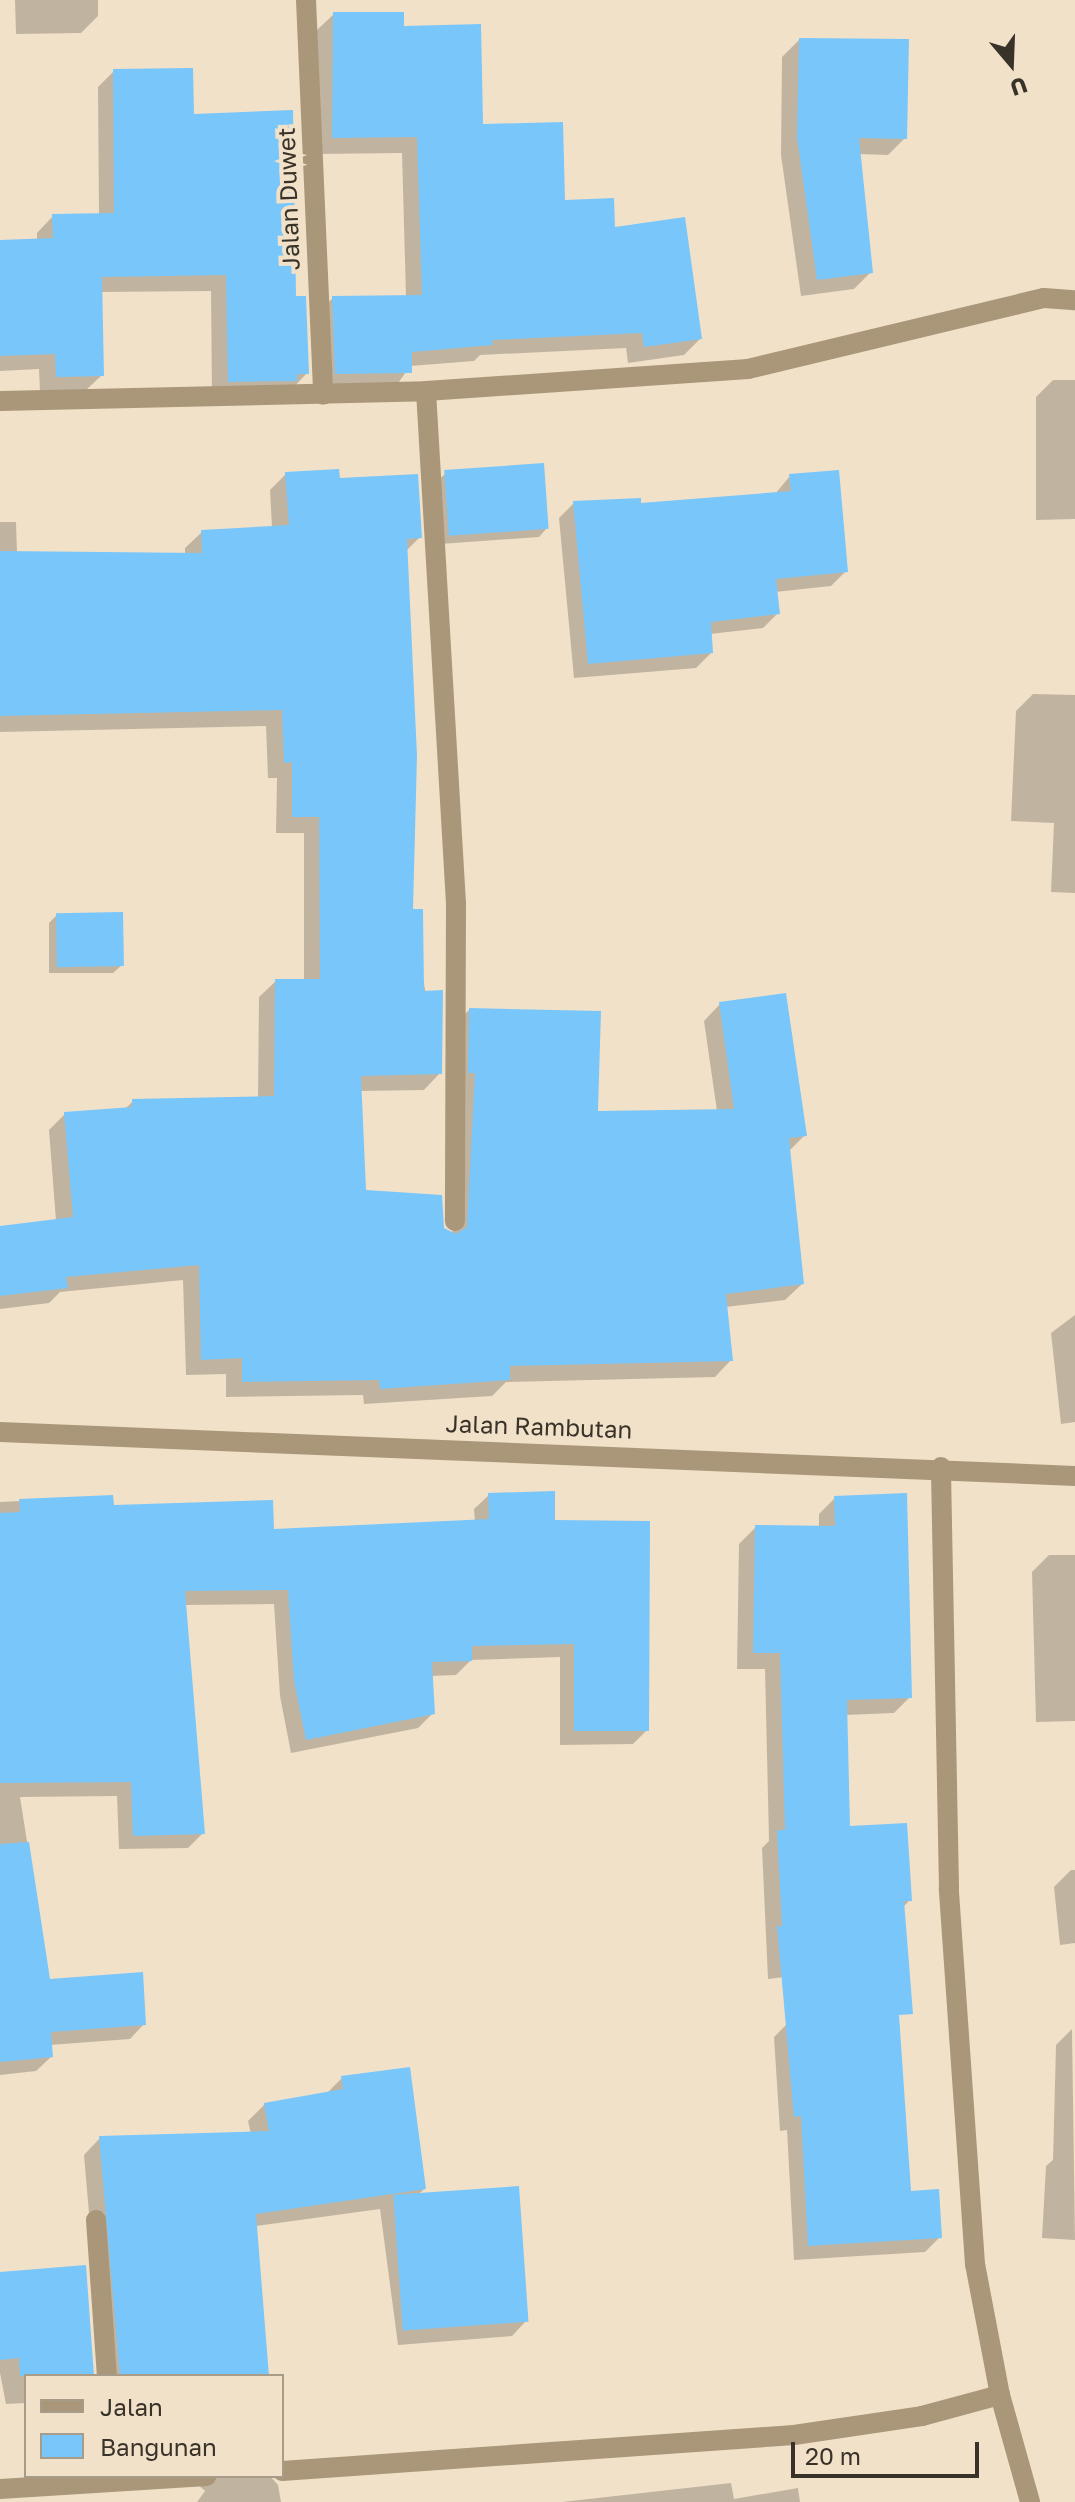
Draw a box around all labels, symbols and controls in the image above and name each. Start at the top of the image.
north arrow [971,24,1051,104]
text: U [1007,72,1031,103]
street label: Jalan Duwet [271,127,305,271]
street label: Jalan Rambutan [445,1408,633,1444]
legend [24,2374,284,2478]
text: Jalan [100,2392,163,2421]
scale bar [795,2426,983,2476]
text: Bangunan [100,2432,217,2461]
text: 20 m [805,2441,861,2470]

